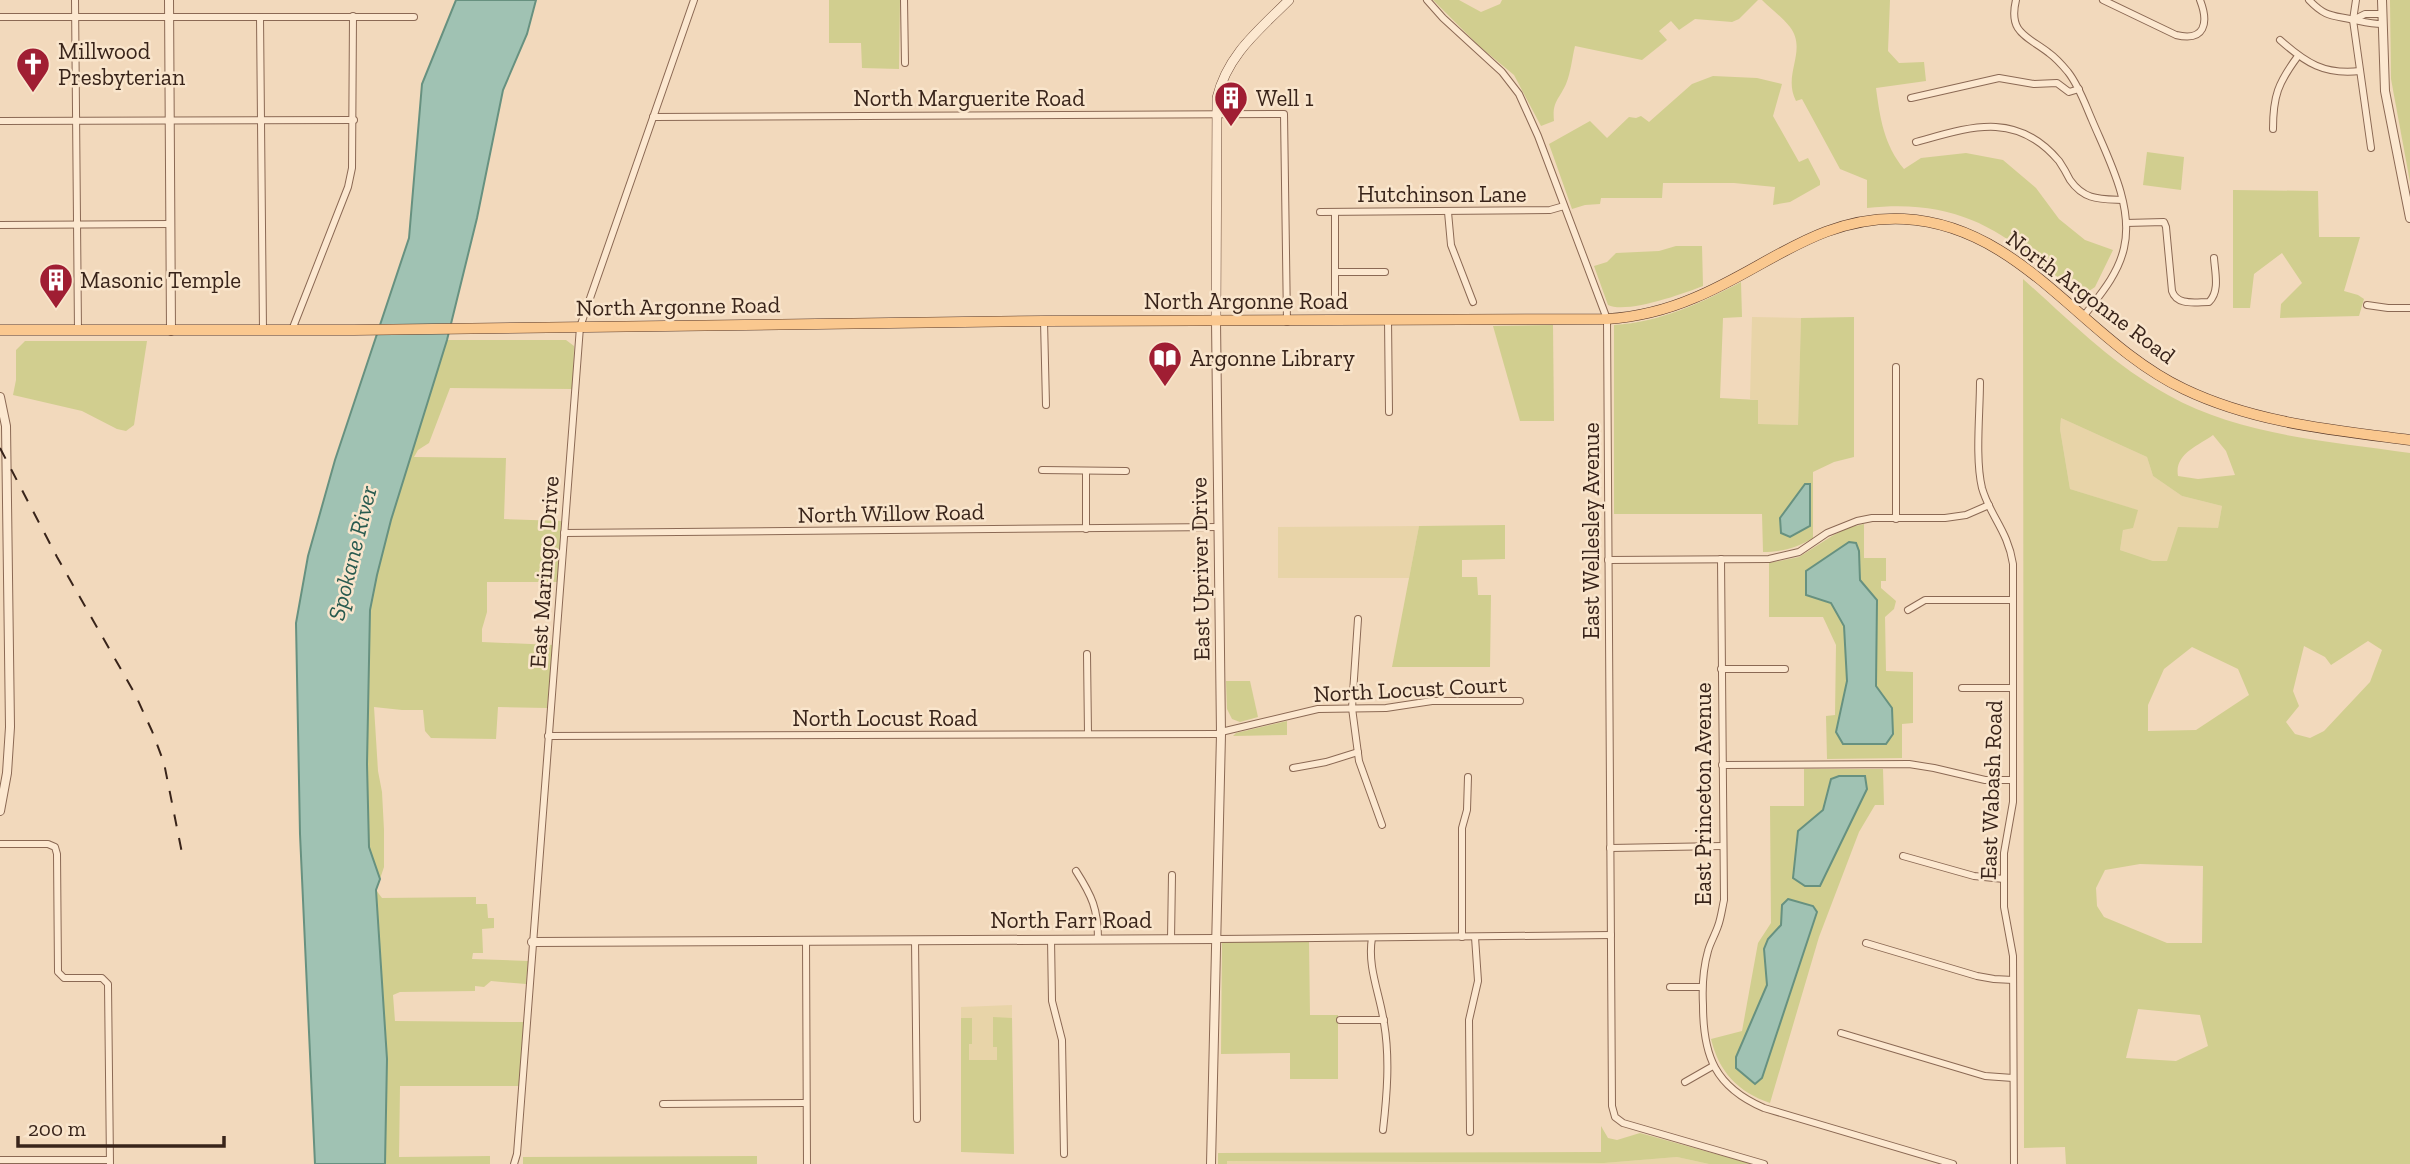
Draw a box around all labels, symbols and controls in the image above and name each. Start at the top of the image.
place label: Millwood Presbyterian [58,37,185,91]
church icon: Millwood Presbyterian [14,45,52,94]
building icon: Well 1 [1212,79,1250,128]
street label: North Marguerite Road [853,84,1085,112]
place label: Well 1 [1256,84,1314,112]
street label: Hutchinson Lane [1357,180,1527,208]
street label: North Argonne Road [2001,224,2181,370]
building icon: Masonic Temple [37,261,75,310]
place label: Masonic Temple [80,266,241,294]
street label: North Argonne Road [1144,287,1349,315]
street label: North Argonne Road [576,290,781,322]
library icon: Argonne Library [1146,339,1184,388]
place label: Argonne Library [1190,344,1355,372]
street label: East Wellesley Avenue [1577,422,1605,640]
street label: East Maringo Drive [523,475,565,669]
street label: East Upriver Drive [1184,477,1216,661]
water label: Spokane River [321,482,383,623]
street label: North Willow Road [797,497,985,529]
street label: North Locust Court [1313,670,1508,708]
street label: East Princeton Avenue [1689,682,1717,906]
street label: East Wabash Road [1974,699,2008,880]
street label: North Locust Road [792,704,978,732]
street label: North Farr Road [990,906,1152,934]
scale bar [18,1104,224,1148]
text: 200 m [28,1116,86,1141]

